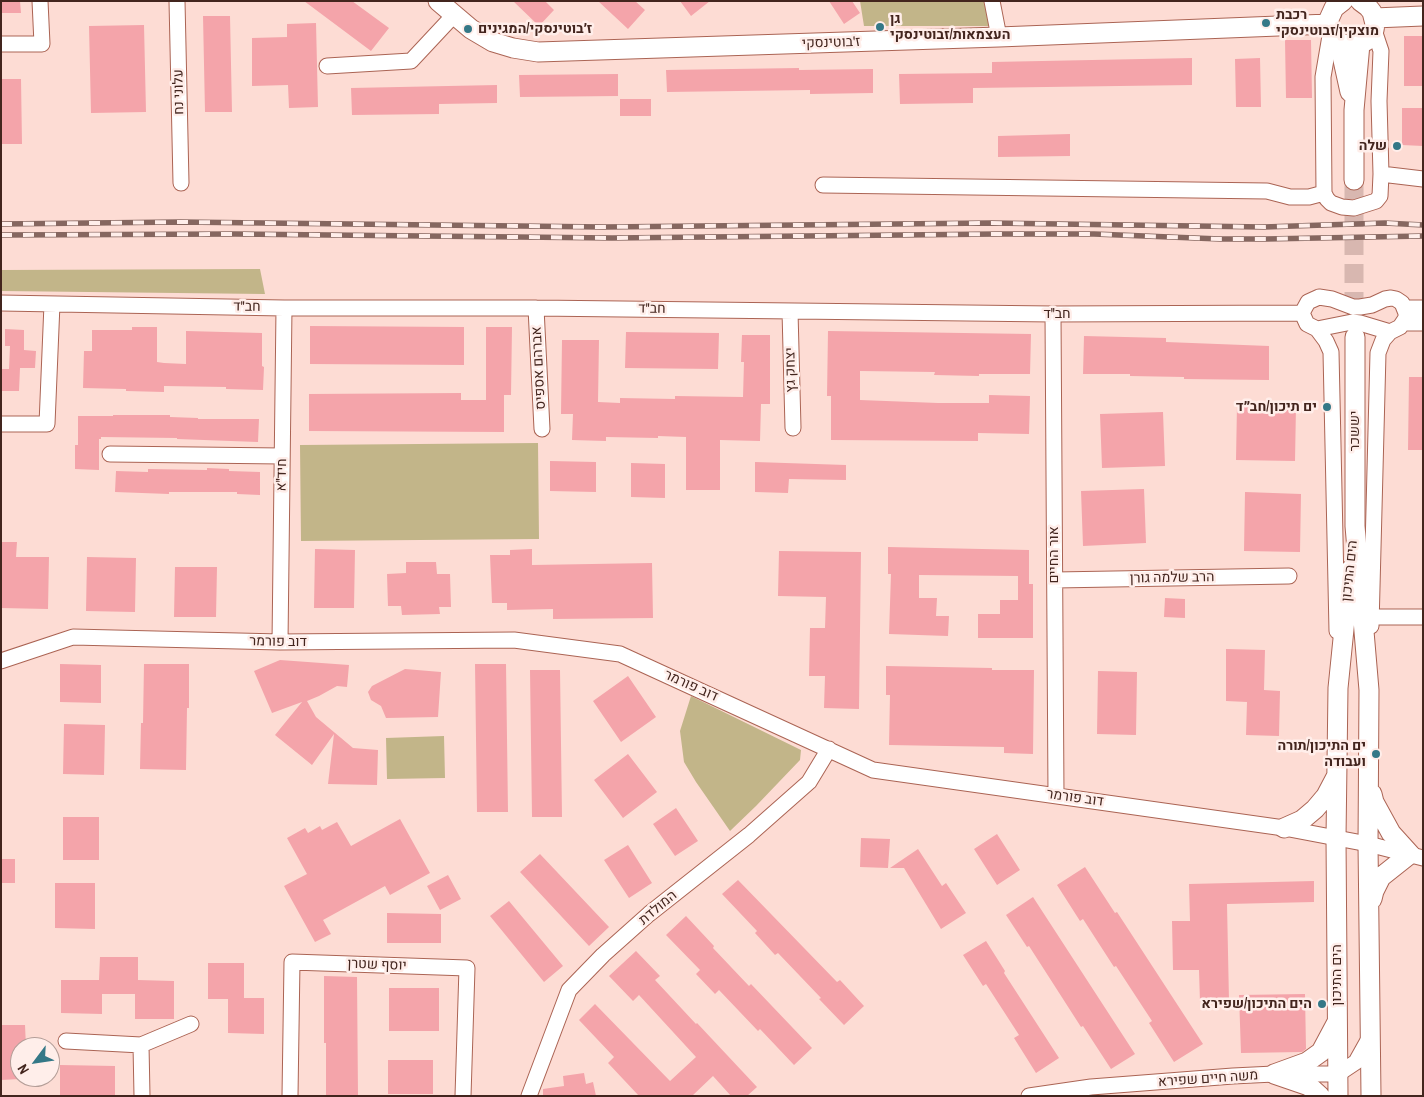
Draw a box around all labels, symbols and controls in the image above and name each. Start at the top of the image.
place label: רכבת מוצקין/זבוטינסקי [1276,7,1379,40]
place label: גן העצמאות/זבוטינסקי [890,11,1010,44]
marker: רכבת מוצקין/זבוטינסקי [1260,17,1272,29]
place label: ז׳בוטינסקי/המגינים [478,21,592,37]
marker: גן העצמאות/זבוטינסקי [874,21,886,33]
marker: ז׳בוטינסקי/המגינים [462,23,474,35]
street label: ז'בוטינסקי [802,34,860,52]
street label: עלוני נח [170,69,188,115]
place label: שלה [1359,138,1387,154]
marker: שלה [1391,140,1403,152]
street label: חב"ד [233,298,261,316]
street label: חב"ד [638,300,666,318]
street label: חב"ד [1043,306,1071,322]
street label: אברהם אספיס [528,326,550,410]
street label: יצחק גץ [782,347,800,393]
place label: ים תיכון/חב״ד [1236,399,1317,415]
marker: ים תיכון/חב״ד [1321,401,1333,413]
street label: יששכר [1347,411,1363,451]
street label: חיד"א [273,458,291,492]
street label: אור החיים [1046,526,1062,584]
street label: הים התיכון [1338,540,1362,602]
street label: הרב שלמה גורן [1130,569,1214,587]
street label: דוב פורמר [249,633,307,651]
street label: דוב פורמר [661,667,721,705]
place label: ים התיכון/תורה ועבודה [1277,738,1366,770]
marker: ים התיכון/תורה ועבודה [1370,748,1382,760]
street label: דוב פורמר [1045,786,1105,810]
street label: המולדת [636,887,680,929]
street label: הים התיכון [1329,944,1345,1006]
street label: יוסף שטרן [347,956,407,974]
place label: הים התיכון/שפירא [1202,996,1312,1012]
marker: הים התיכון/שפירא [1316,998,1328,1010]
north arrow [10,1037,60,1087]
text: N [13,1061,33,1077]
street label: משה חיים שפירא [1157,1067,1259,1091]

